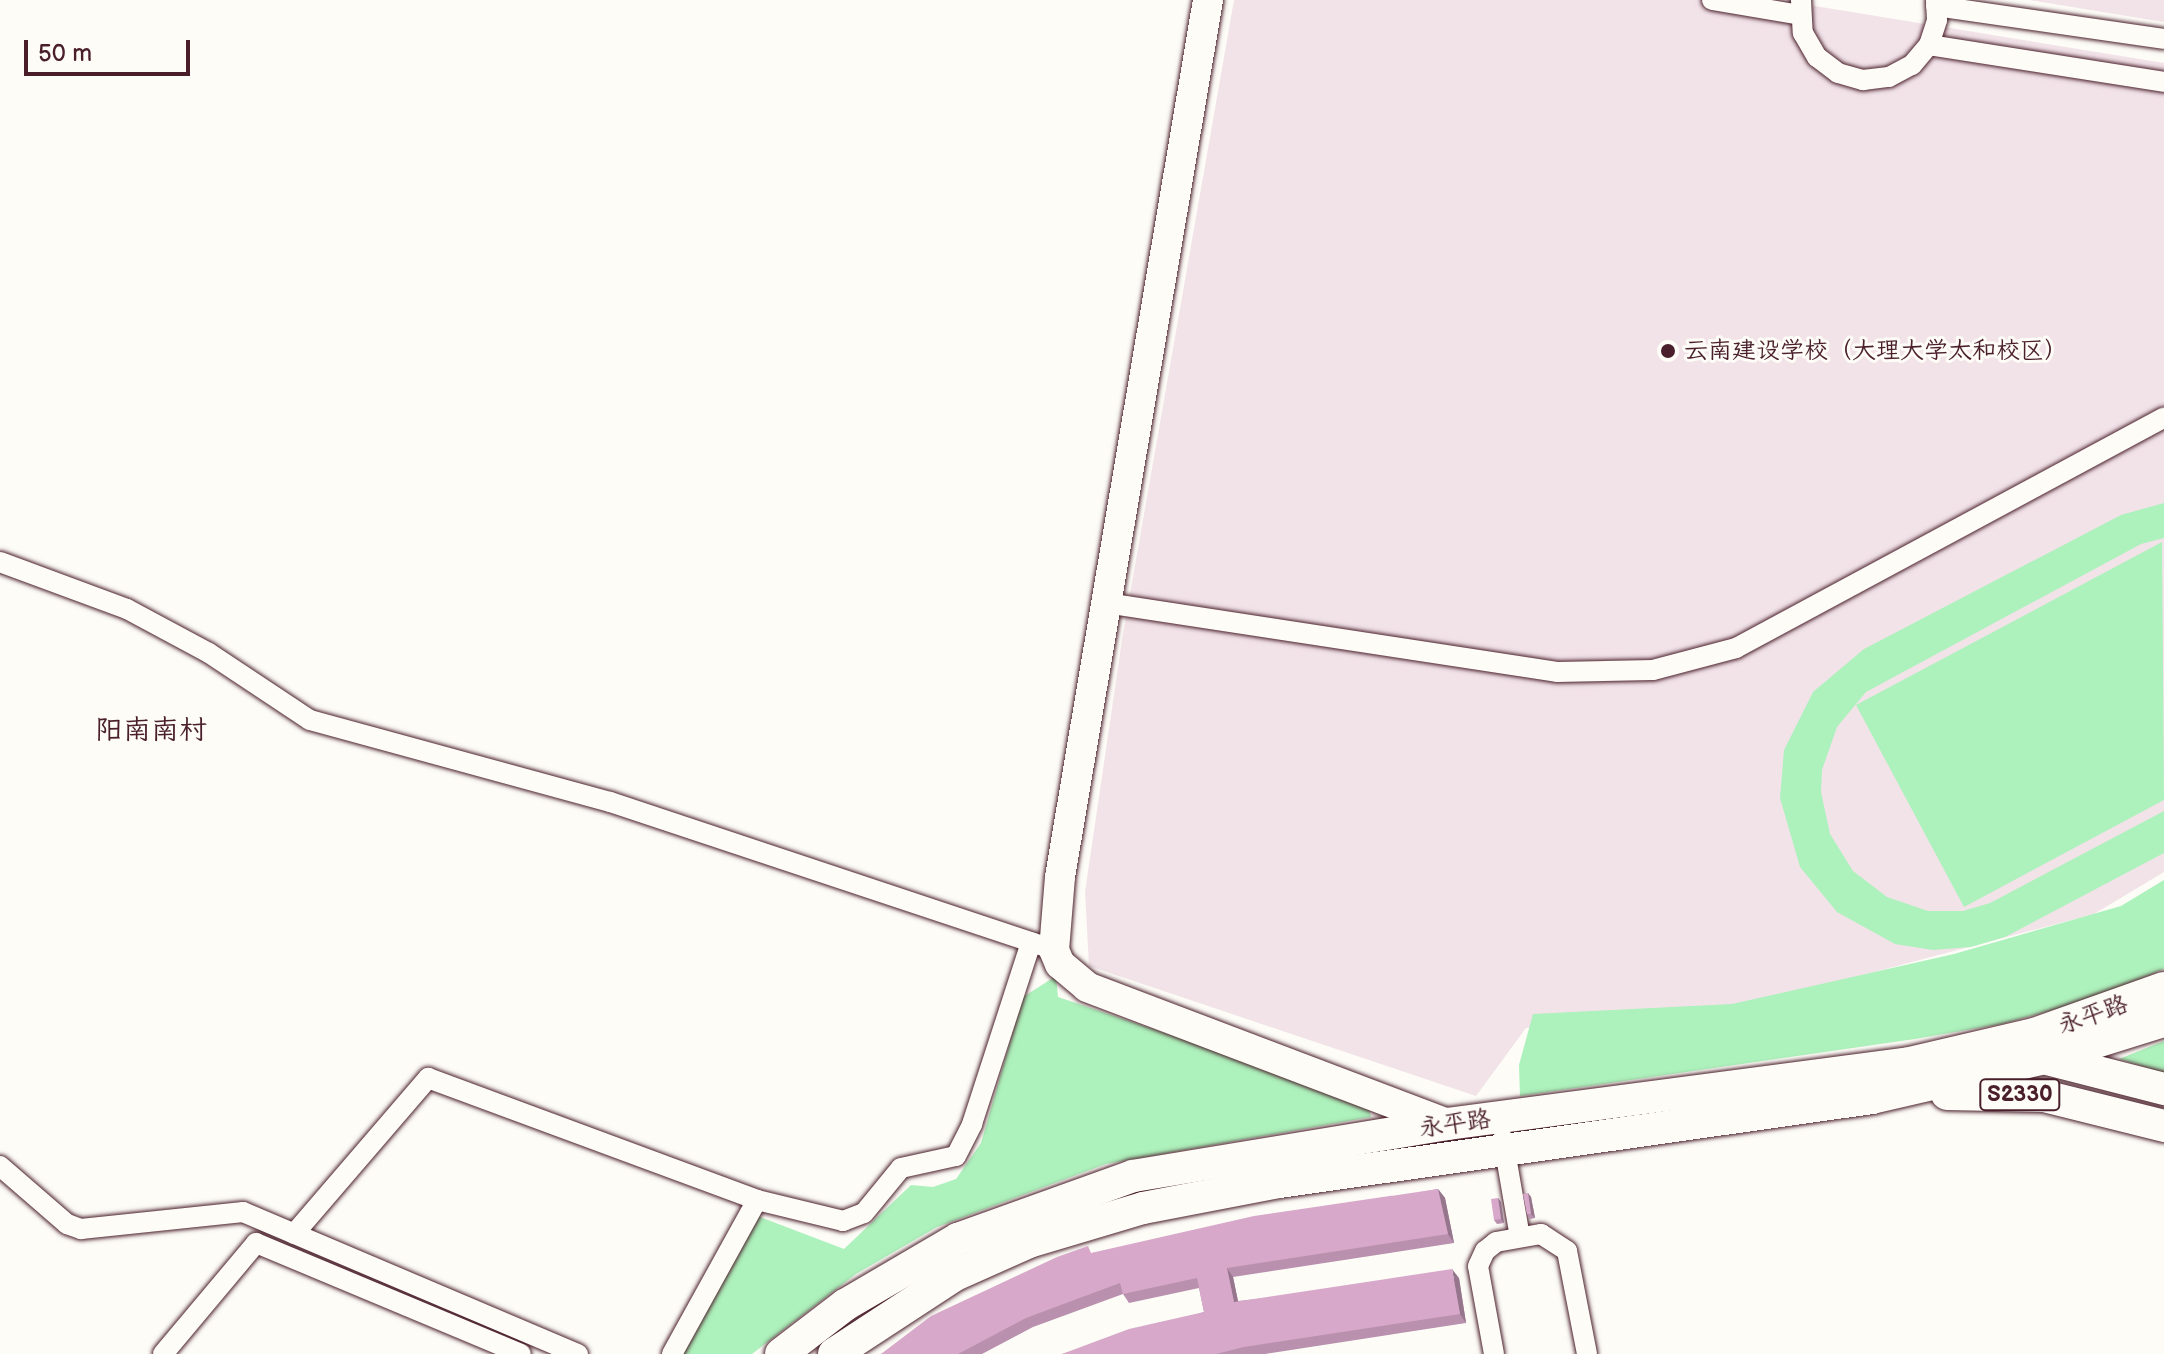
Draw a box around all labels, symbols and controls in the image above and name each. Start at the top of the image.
scale bar [28,24,194,74]
text: 50 m [38,39,92,68]
place label: 云南建设学校（大理大学太和校区） [1684,337,2068,365]
marker: 云南建设学校（大理大学太和校区） [1659,342,1677,360]
district label: 阳南南村 [95,714,207,748]
street label: 永平路 [2054,990,2132,1040]
road number: S2330 [1978,1077,2062,1113]
street label: 永平路 [1417,1105,1493,1143]

